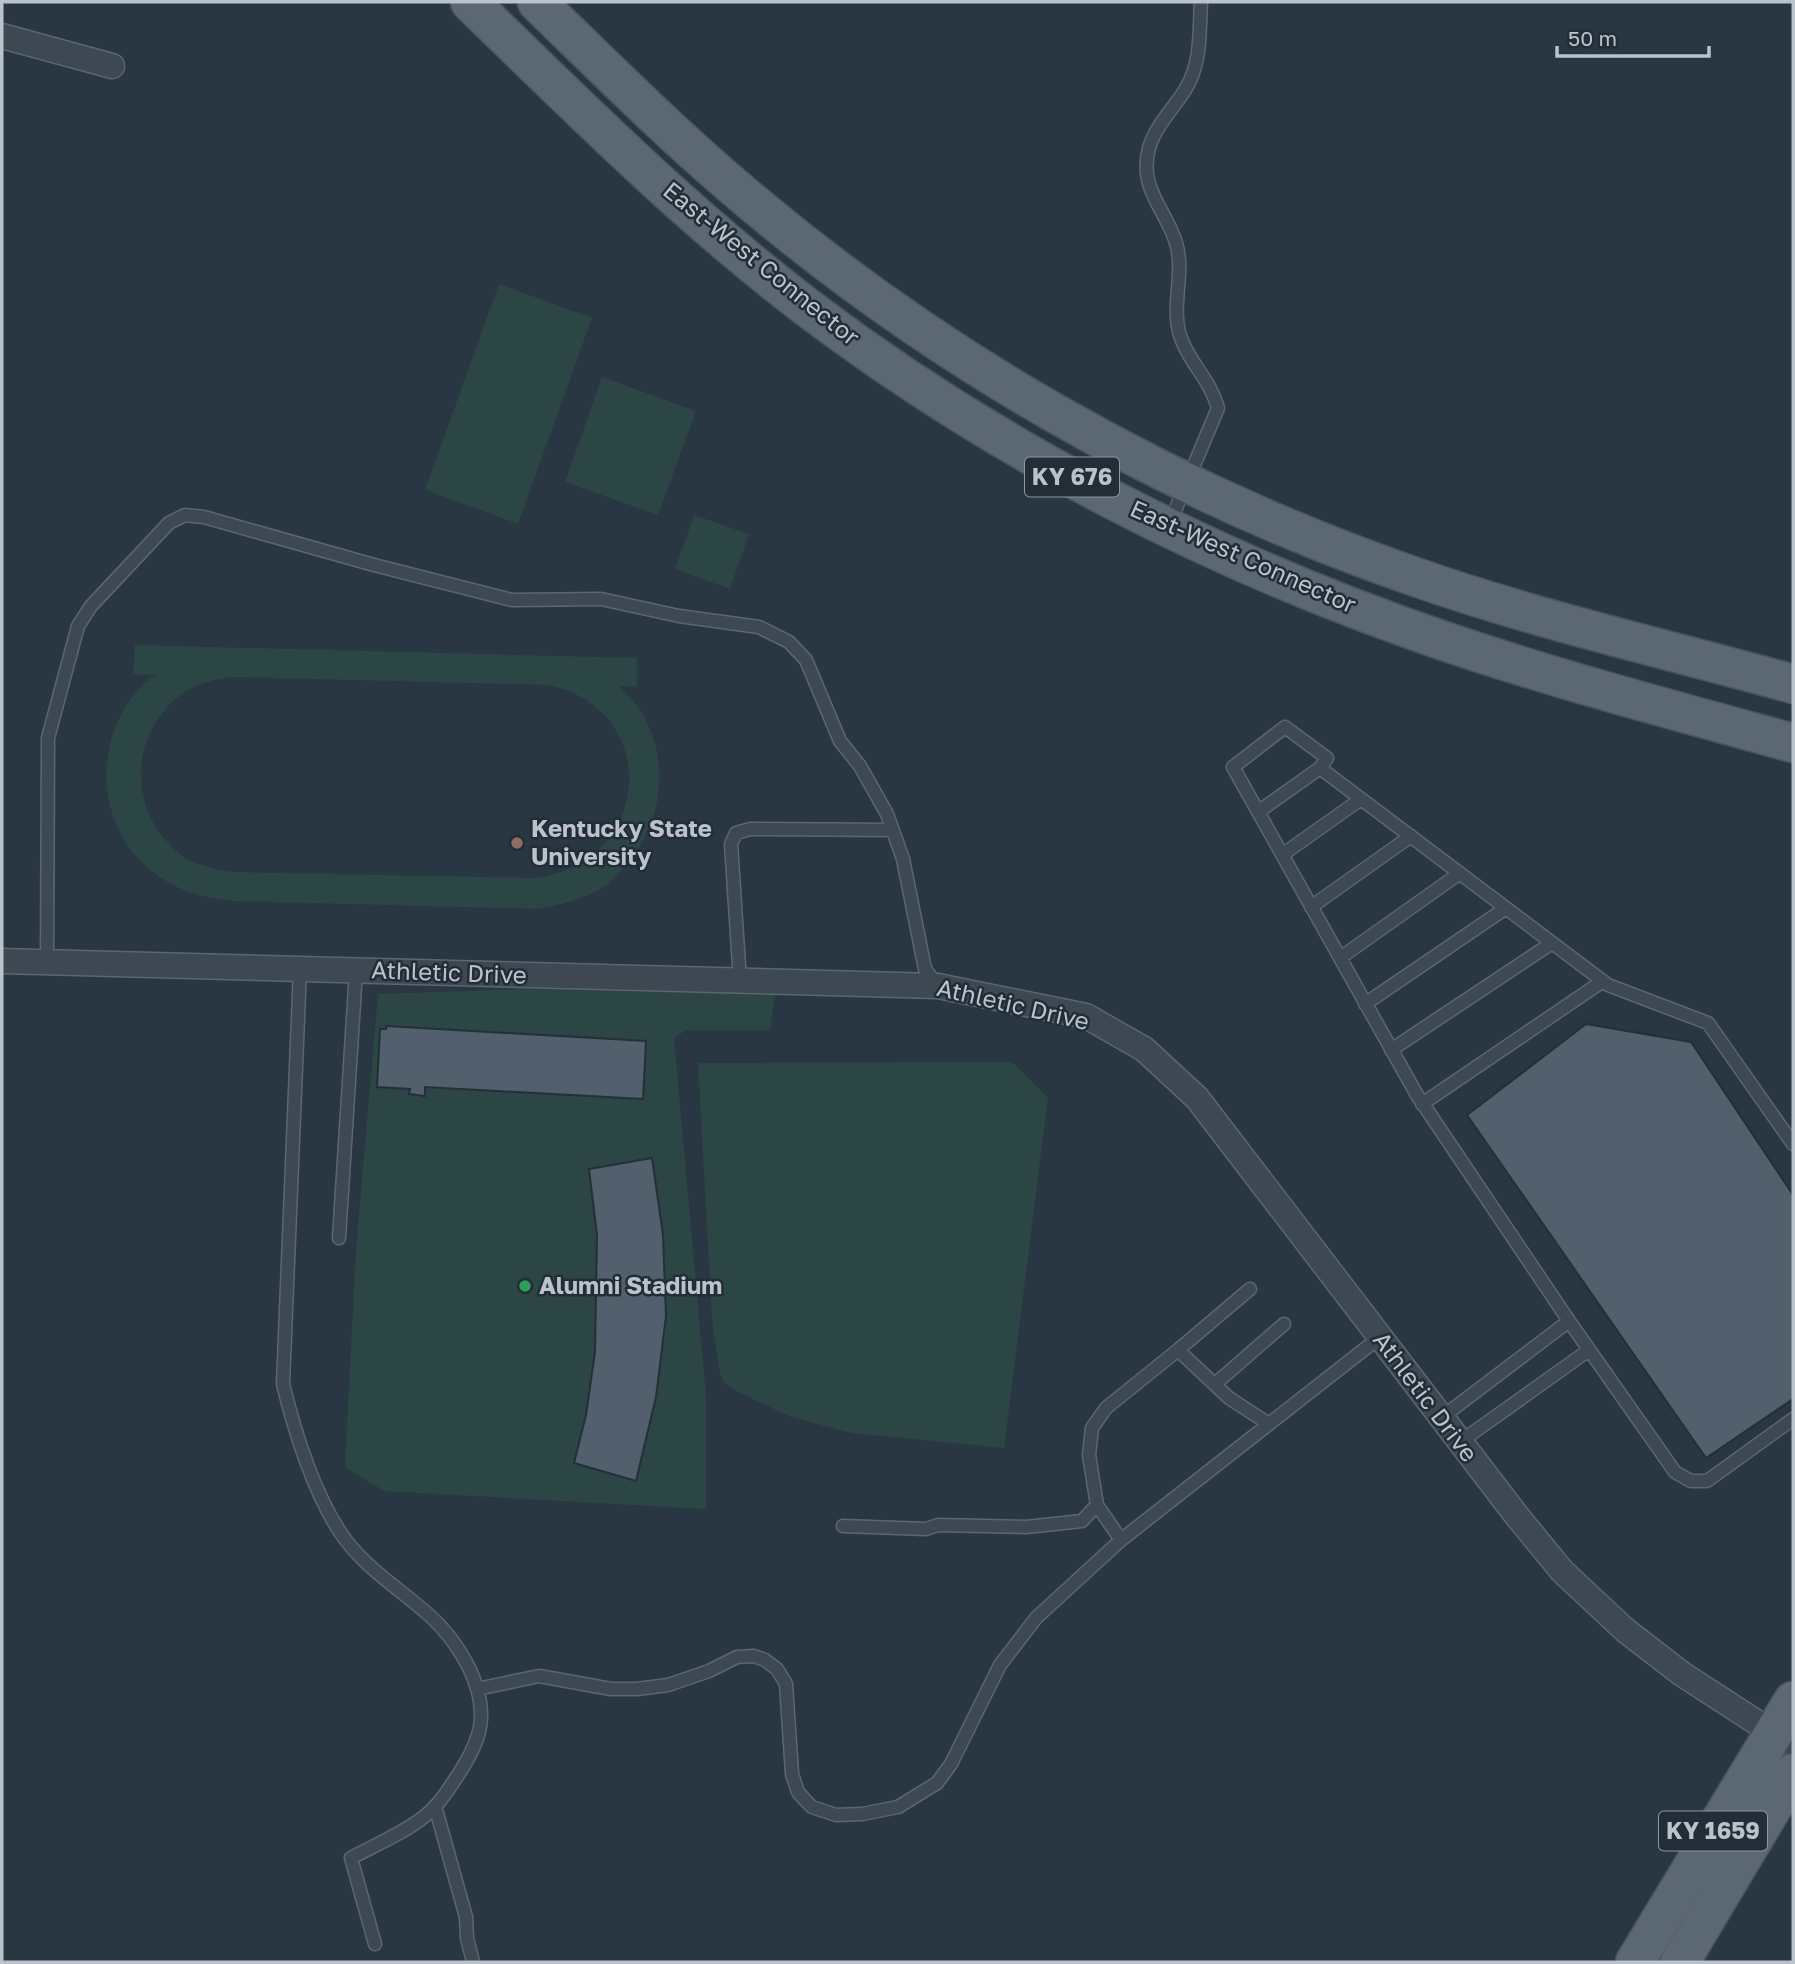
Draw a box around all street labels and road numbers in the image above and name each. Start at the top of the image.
street label: East-West Connector [658,175,866,351]
road number: KY 676 [1025,457,1119,496]
street label: East-West Connector [1126,493,1361,618]
street label: Athletic Drive [371,954,527,989]
street label: Athletic Drive [934,972,1092,1035]
street label: Athletic Drive [1368,1325,1485,1467]
road number: KY 1659 [1659,1812,1767,1850]

